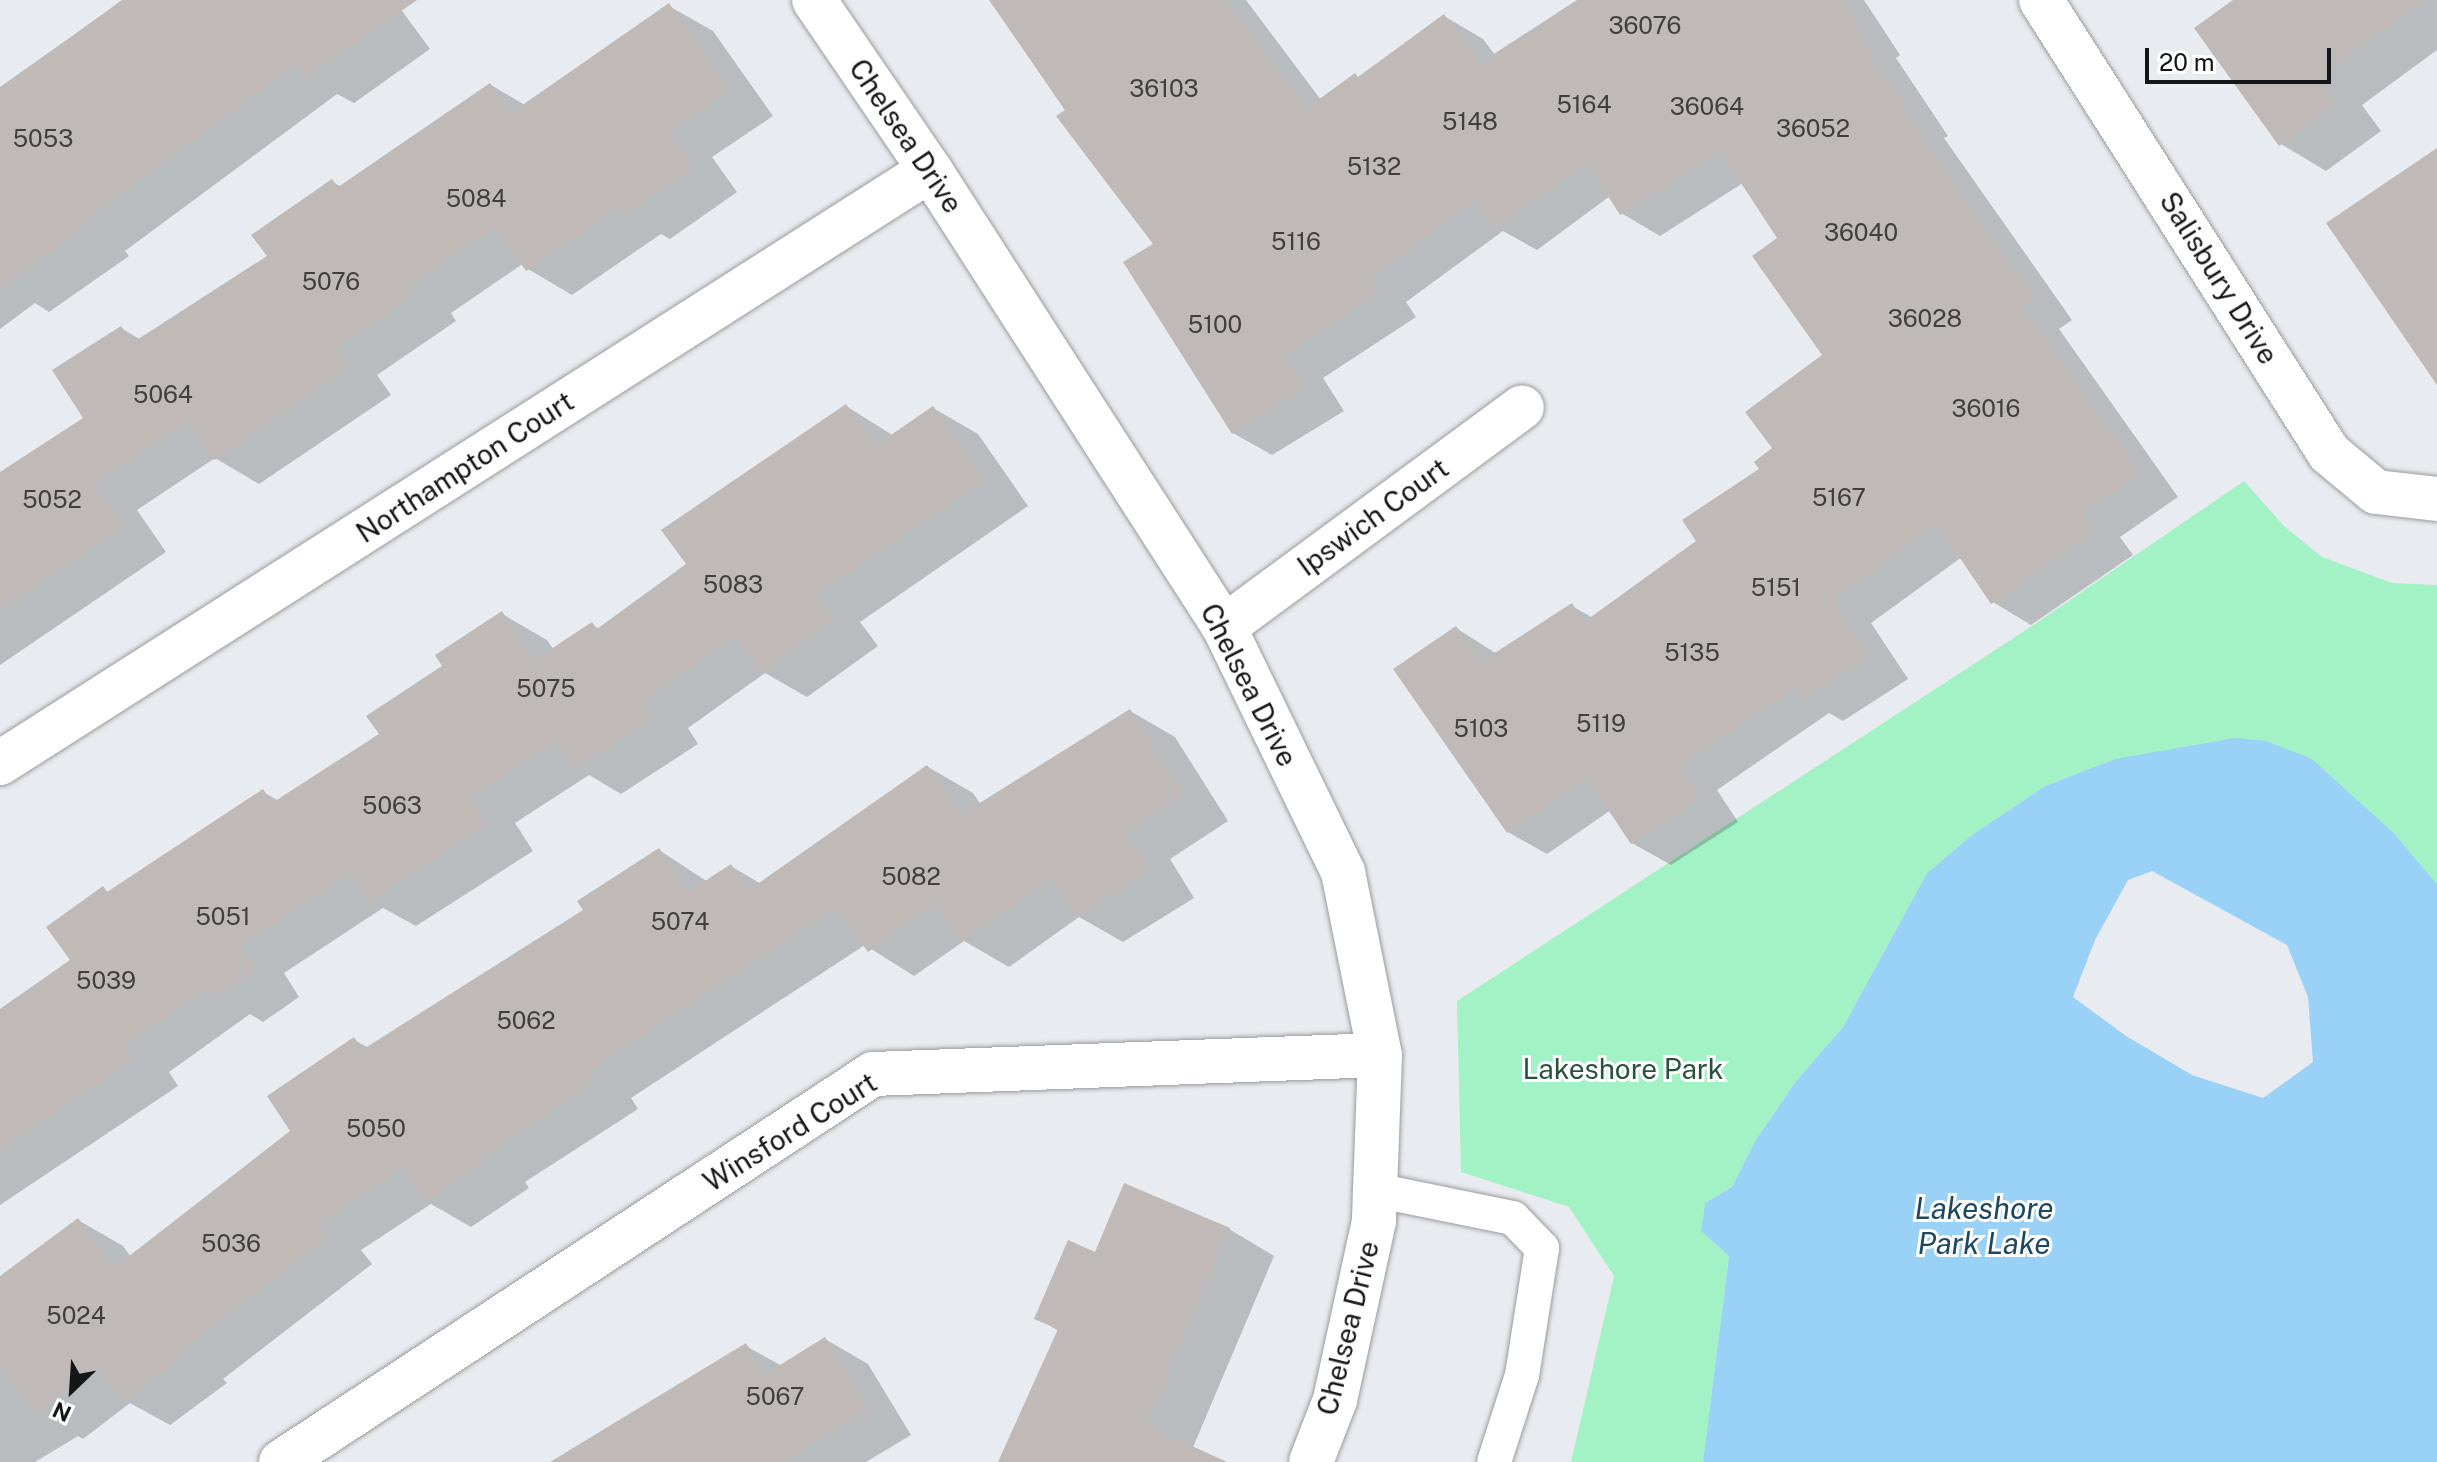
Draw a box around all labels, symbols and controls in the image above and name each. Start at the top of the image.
house number: 36076 [1609,12,1681,40]
scale bar [2149,32,2335,82]
text: 20 m [2159,48,2215,76]
street label: Chelsea Drive [842,53,970,219]
house number: 36103 [1129,75,1199,103]
house number: 5164 [1556,91,1612,119]
house number: 36064 [1670,93,1744,121]
house number: 5148 [1442,108,1498,136]
house number: 36052 [1776,115,1850,143]
house number: 5053 [13,125,73,153]
house number: 5132 [1347,153,1401,181]
house number: 5084 [446,185,506,213]
street label: Salisbury Drive [2153,186,2285,370]
house number: 36040 [1824,219,1898,247]
house number: 5116 [1271,228,1321,256]
house number: 5076 [302,268,360,296]
house number: 36028 [1888,305,1962,333]
house number: 5100 [1188,311,1242,339]
house number: 5064 [133,381,193,409]
street label: Northampton Court [350,384,580,550]
house number: 36016 [1951,395,2021,423]
street label: Ipswich Court [1291,451,1455,583]
house number: 5167 [1812,484,1866,512]
house number: 5052 [22,486,82,514]
house number: 5083 [703,571,763,599]
house number: 5151 [1751,574,1801,602]
street label: Chelsea Drive [1194,598,1304,772]
house number: 5135 [1664,639,1720,667]
house number: 5075 [516,675,576,703]
house number: 5119 [1576,710,1626,738]
house number: 5103 [1454,715,1508,743]
house number: 5063 [362,792,422,820]
house number: 5082 [881,863,941,891]
house number: 5051 [195,903,251,931]
house number: 5074 [651,908,709,936]
house number: 5039 [76,967,136,995]
house number: 5062 [496,1007,556,1035]
park label: Lakeshore Park [1522,1052,1724,1086]
street label: Winsford Court [697,1065,883,1199]
house number: 5050 [346,1115,406,1143]
water label: Lakeshore Park Lake [1914,1190,2054,1260]
house number: 5036 [201,1230,261,1258]
street label: Chelsea Drive [1310,1237,1386,1419]
house number: 5024 [46,1302,106,1330]
north arrow [32,1350,112,1430]
house number: 5067 [746,1383,804,1411]
text: N [49,1396,75,1427]

